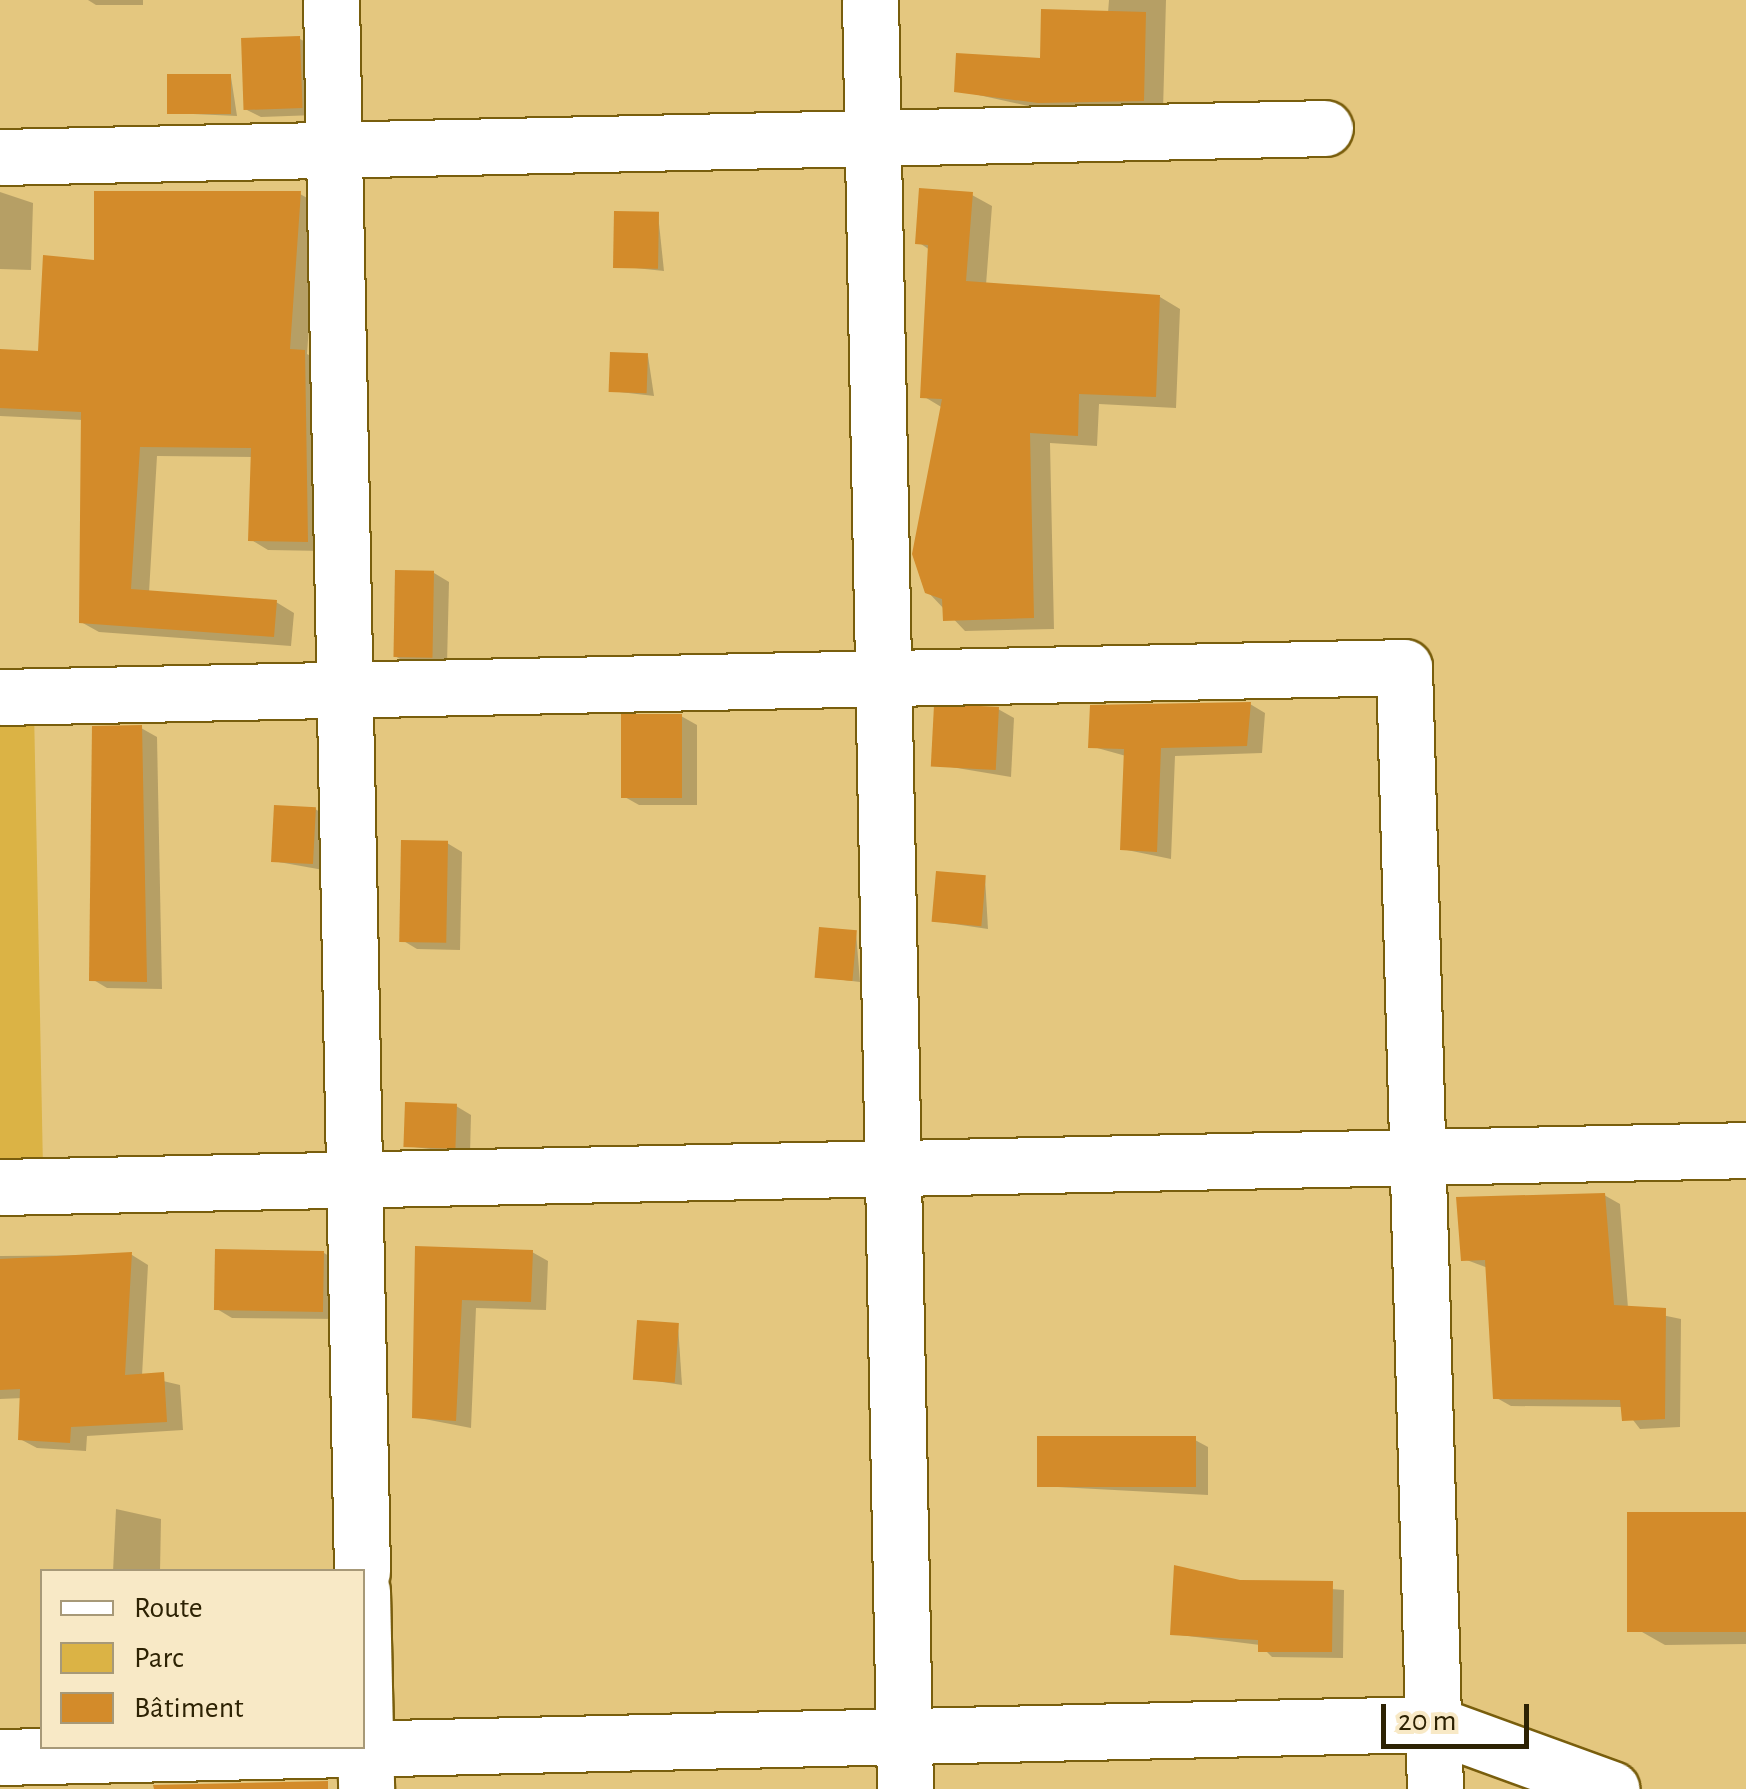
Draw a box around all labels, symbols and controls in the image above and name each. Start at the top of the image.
legend [40,1569,365,1749]
text: Route [134,1593,203,1623]
text: Parc [134,1643,184,1673]
scale bar [1386,1684,1534,1746]
text: Bâtiment [134,1693,244,1723]
text: 20 m [1398,1706,1456,1736]

